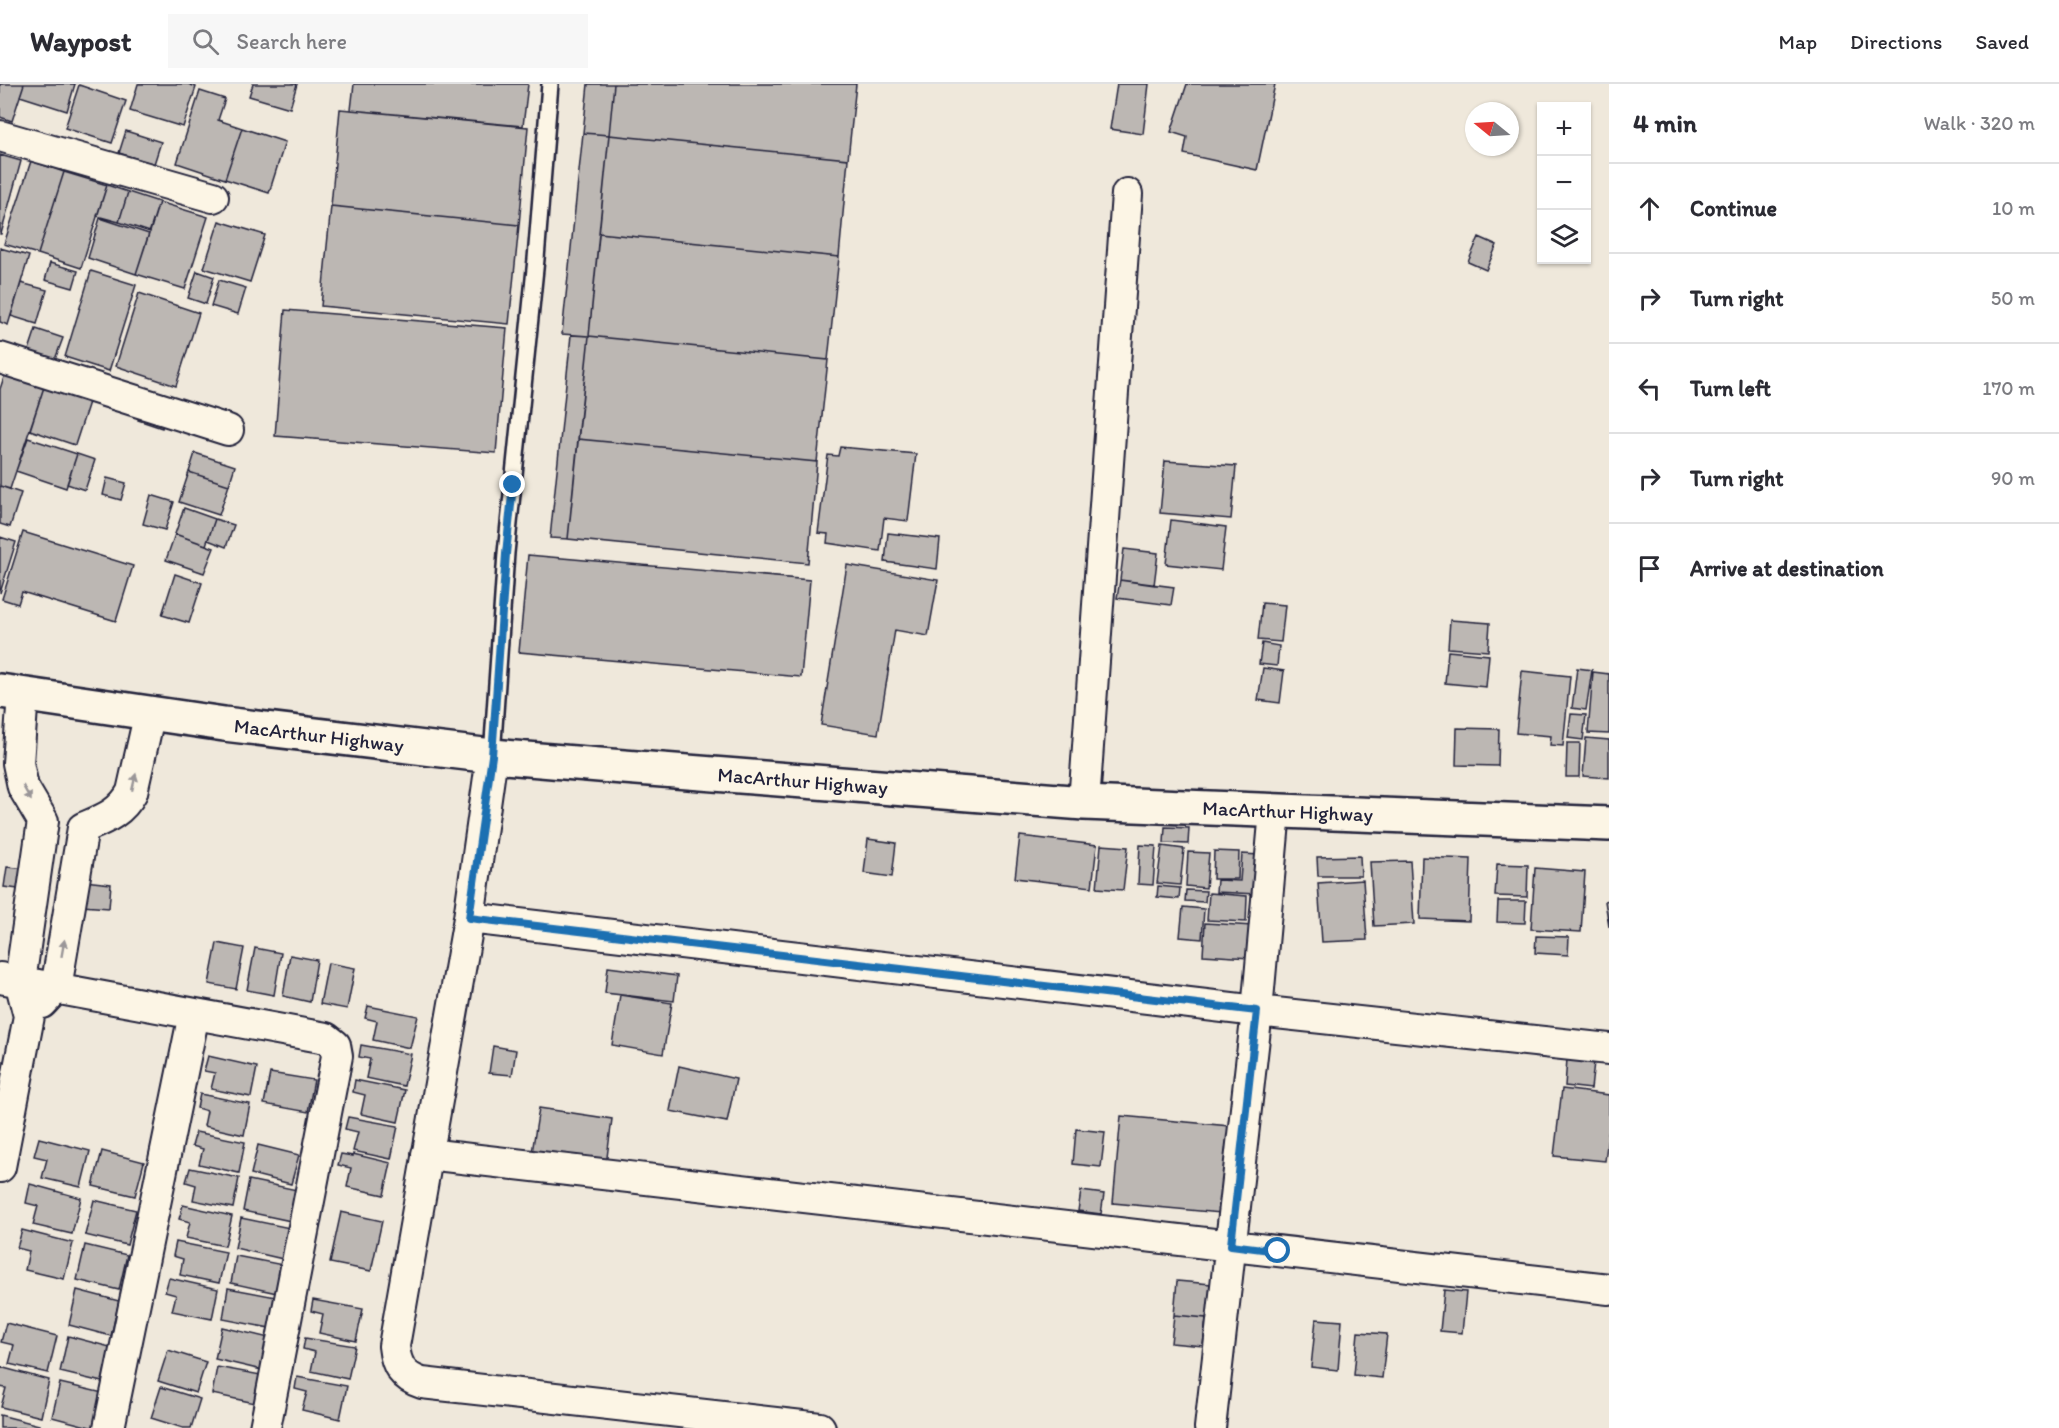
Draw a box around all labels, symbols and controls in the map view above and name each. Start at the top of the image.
search box [168,14,588,68]
text: Waypost [30,24,132,58]
icon: search [189,25,222,58]
text: Search here [237,28,347,55]
text: Map [1779,29,1817,54]
text: Directions [1850,29,1942,54]
text: Saved [1975,29,2029,54]
north arrow [1465,102,1519,156]
map controls [1537,102,1591,264]
button: + [1537,102,1591,156]
text: 4 min [1633,107,1697,139]
text: Walk · 320 m [1923,111,2035,135]
button: − [1537,156,1591,210]
icon: ahead [1633,192,1666,225]
text: Continue [1690,195,1777,222]
text: 10 m [1992,196,2035,220]
button: layers [1537,210,1591,264]
icon: right [1633,282,1666,315]
text: Turn right [1690,285,1784,312]
text: 50 m [1991,286,2035,310]
icon: left [1633,372,1666,405]
text: Turn left [1690,375,1771,402]
text: 170 m [1982,376,2035,400]
icon: right [1633,462,1666,495]
text: Turn right [1690,465,1784,492]
text: 90 m [1991,466,2035,490]
route end [499,471,525,497]
icon: arrive [1633,552,1666,585]
text: Arrive at destination [1690,555,1884,582]
street label: MacArthur Highway [233,713,406,757]
street label: MacArthur Highway [717,762,889,800]
one-way arrow [130,773,140,791]
one-way arrow [22,785,32,802]
street label: MacArthur Highway [1202,796,1374,827]
one-way arrow [59,938,68,957]
route start [1264,1237,1290,1263]

